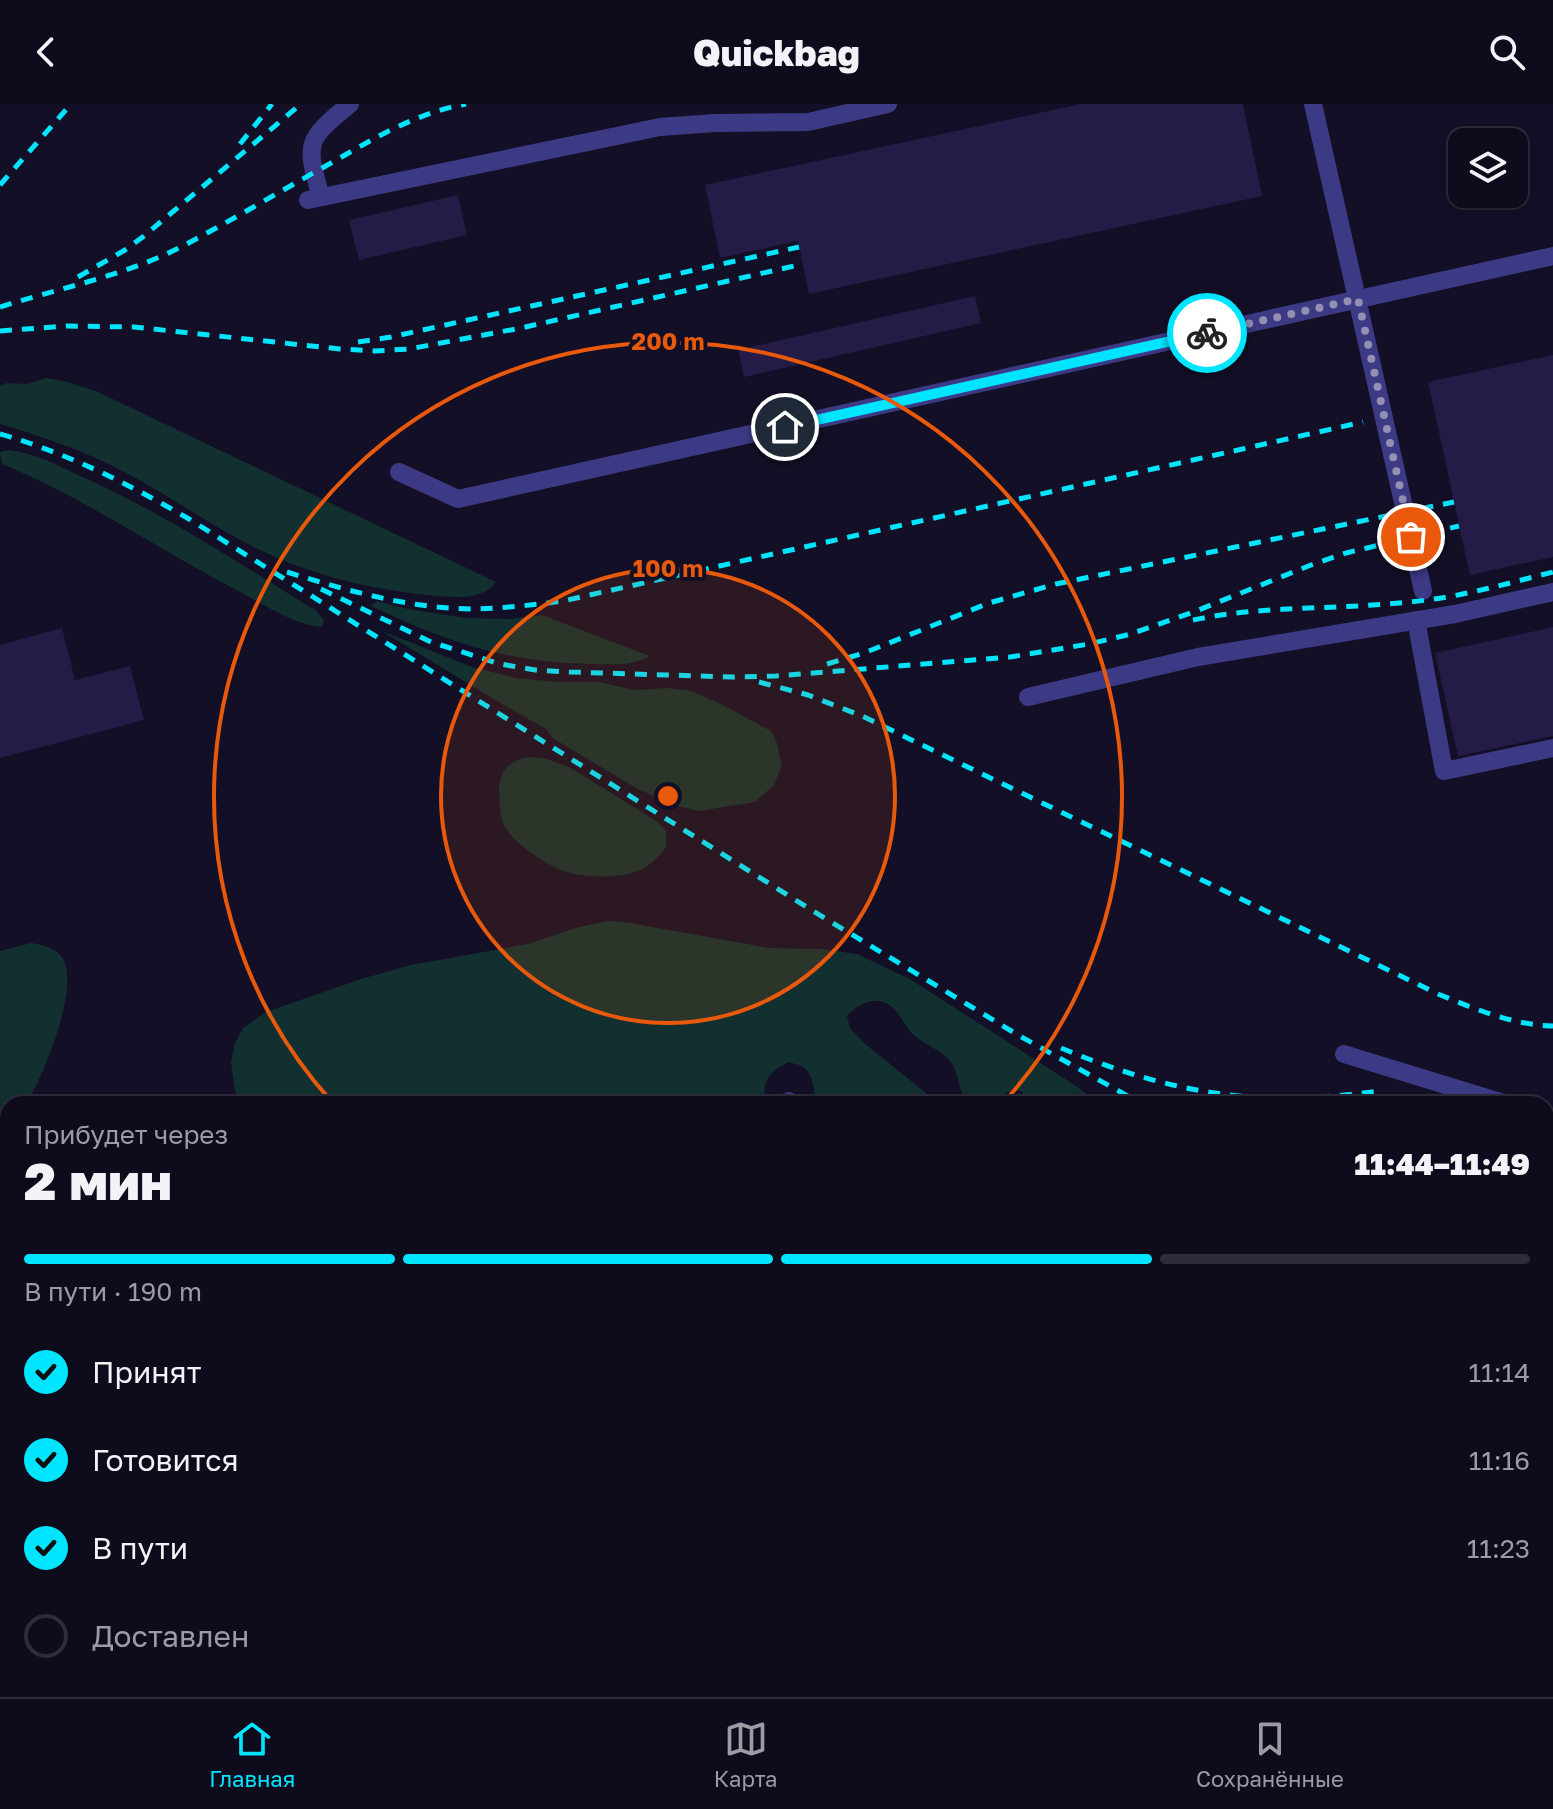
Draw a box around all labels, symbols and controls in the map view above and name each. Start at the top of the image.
icon: back [24,30,68,74]
icon: search [1485,30,1529,74]
text: Quickbag [693,31,860,74]
map controls [1448,128,1528,208]
button: layers [1448,128,1528,208]
courier [1167,293,1247,373]
icon: bike [1185,311,1229,355]
text: 200 m [632,326,704,355]
pin [751,393,819,461]
icon: home [763,405,807,449]
pin [1377,503,1445,571]
icon: bag [1389,515,1433,559]
text: 100 m [633,553,703,582]
centre of rings [654,782,682,810]
text: Прибудет через [24,1119,228,1150]
text: 11:44–11:49 [1354,1146,1530,1182]
text: 2 мин [24,1149,172,1211]
text: В пути · 190 m [24,1276,202,1307]
icon: check [24,1350,68,1394]
text: Принят [92,1354,201,1390]
text: 11:14 [1469,1357,1530,1388]
icon: check [24,1438,68,1482]
text: Готовится [92,1442,239,1478]
text: 11:16 [1469,1445,1530,1476]
icon: check [24,1526,68,1570]
text: В пути [92,1530,188,1566]
text: 11:23 [1467,1533,1530,1564]
text: Доставлен [92,1618,249,1654]
tab: Главная [209,1717,295,1792]
tab: Карта [714,1717,778,1792]
tab: Сохранённые [1196,1717,1344,1792]

